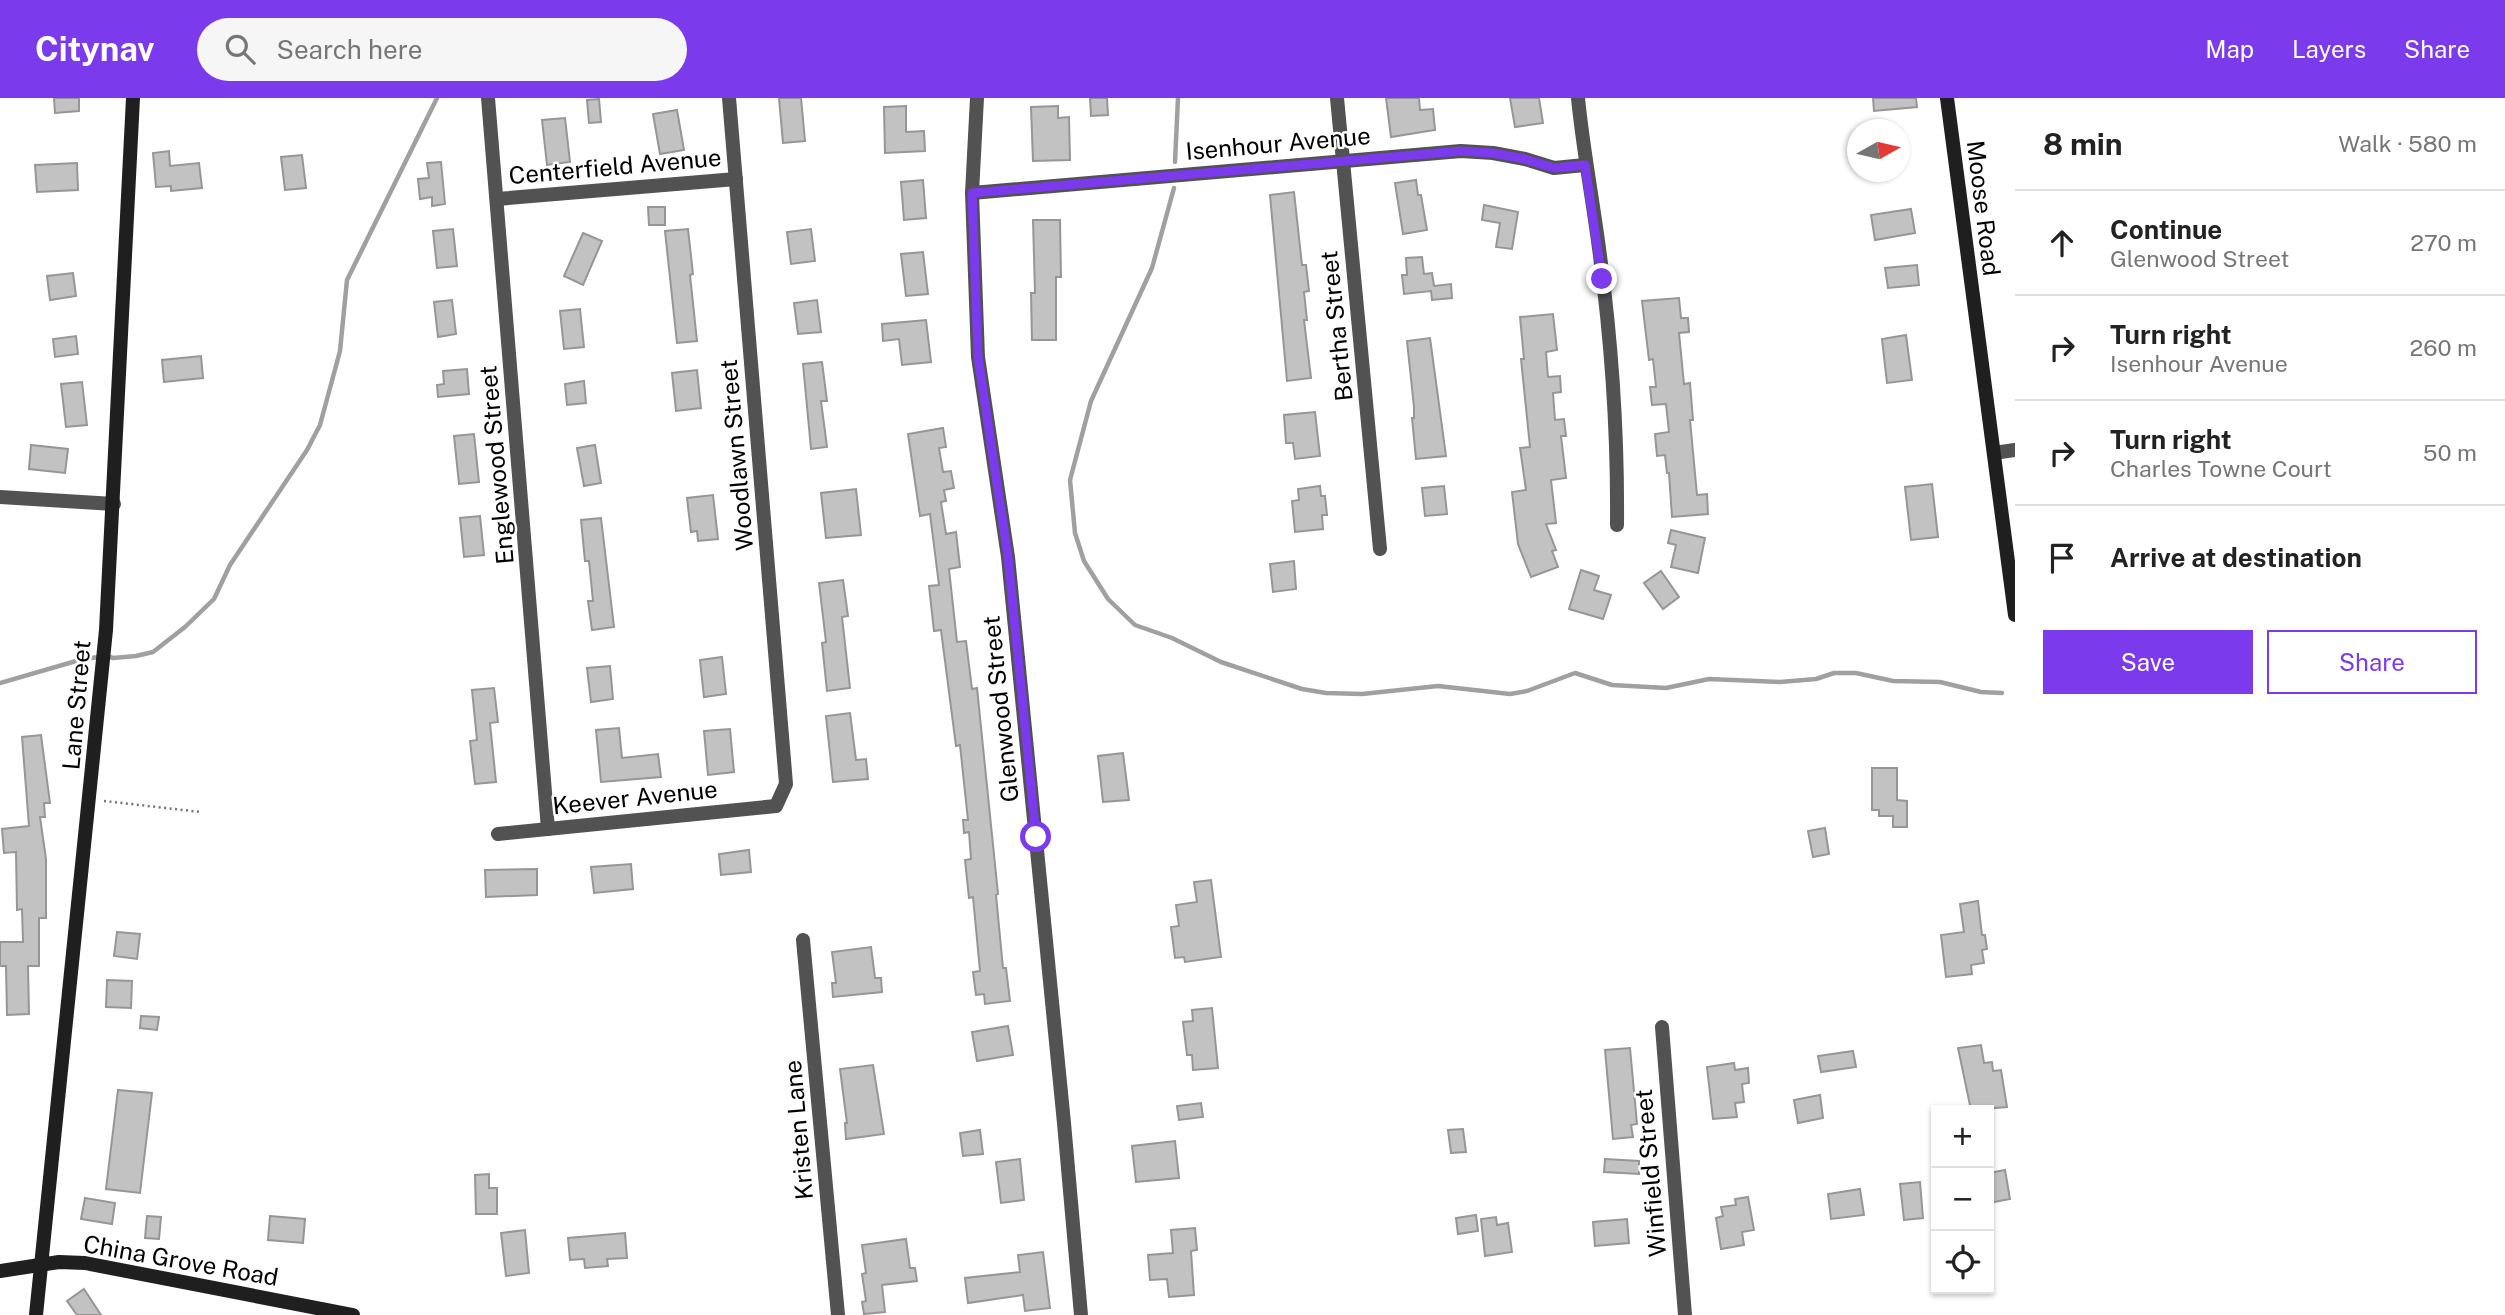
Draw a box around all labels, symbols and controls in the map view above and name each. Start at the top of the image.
search box [197,18,687,81]
text: Citynav [35,30,155,68]
icon: search [221,30,259,68]
text: Search here [277,34,423,65]
text: Map [2205,35,2254,63]
text: Layers [2292,35,2366,63]
text: Share [2404,35,2470,63]
north arrow [1847,119,1910,182]
street label: Isenhour Avenue [1184,121,1372,165]
text: 8 min [2043,126,2123,162]
text: Walk · 580 m [2338,130,2477,157]
street label: Moose Road [1962,139,2006,277]
street label: Centerfield Avenue [508,143,722,189]
text: Continue [2110,214,2222,245]
icon: ahead [2043,224,2081,262]
text: 270 m [2410,229,2477,256]
text: Glenwood Street [2110,245,2289,272]
street label: Bertha Street [1314,249,1358,403]
route end [1586,263,1617,294]
text: Turn right [2110,319,2232,350]
icon: right [2043,329,2081,367]
text: 260 m [2410,334,2477,361]
text: Isenhour Avenue [2110,350,2288,377]
street label: Woodlawn Street [714,358,758,552]
street label: Englewood Street [473,364,519,566]
text: Turn right [2110,424,2232,455]
icon: right [2043,434,2081,472]
text: 50 m [2423,439,2477,466]
text: Charles Towne Court [2110,455,2332,482]
icon: arrive [2043,539,2081,577]
text: Arrive at destination [2110,542,2362,573]
street label: Glenwood Street [976,614,1024,804]
button: Save [2043,630,2253,694]
button: Share [2267,630,2477,694]
street label: Lane Street [56,639,96,771]
street label: Keever Avenue [551,774,719,820]
route start [1020,821,1051,852]
street label: Kristen Lane [778,1059,818,1201]
street label: Winfield Street [1629,1088,1671,1258]
map controls [1931,1105,1994,1294]
button: + [1931,1105,1994,1168]
button: − [1931,1168,1994,1231]
street label: China Grove Road [81,1229,281,1291]
button: locate [1931,1231,1994,1294]

